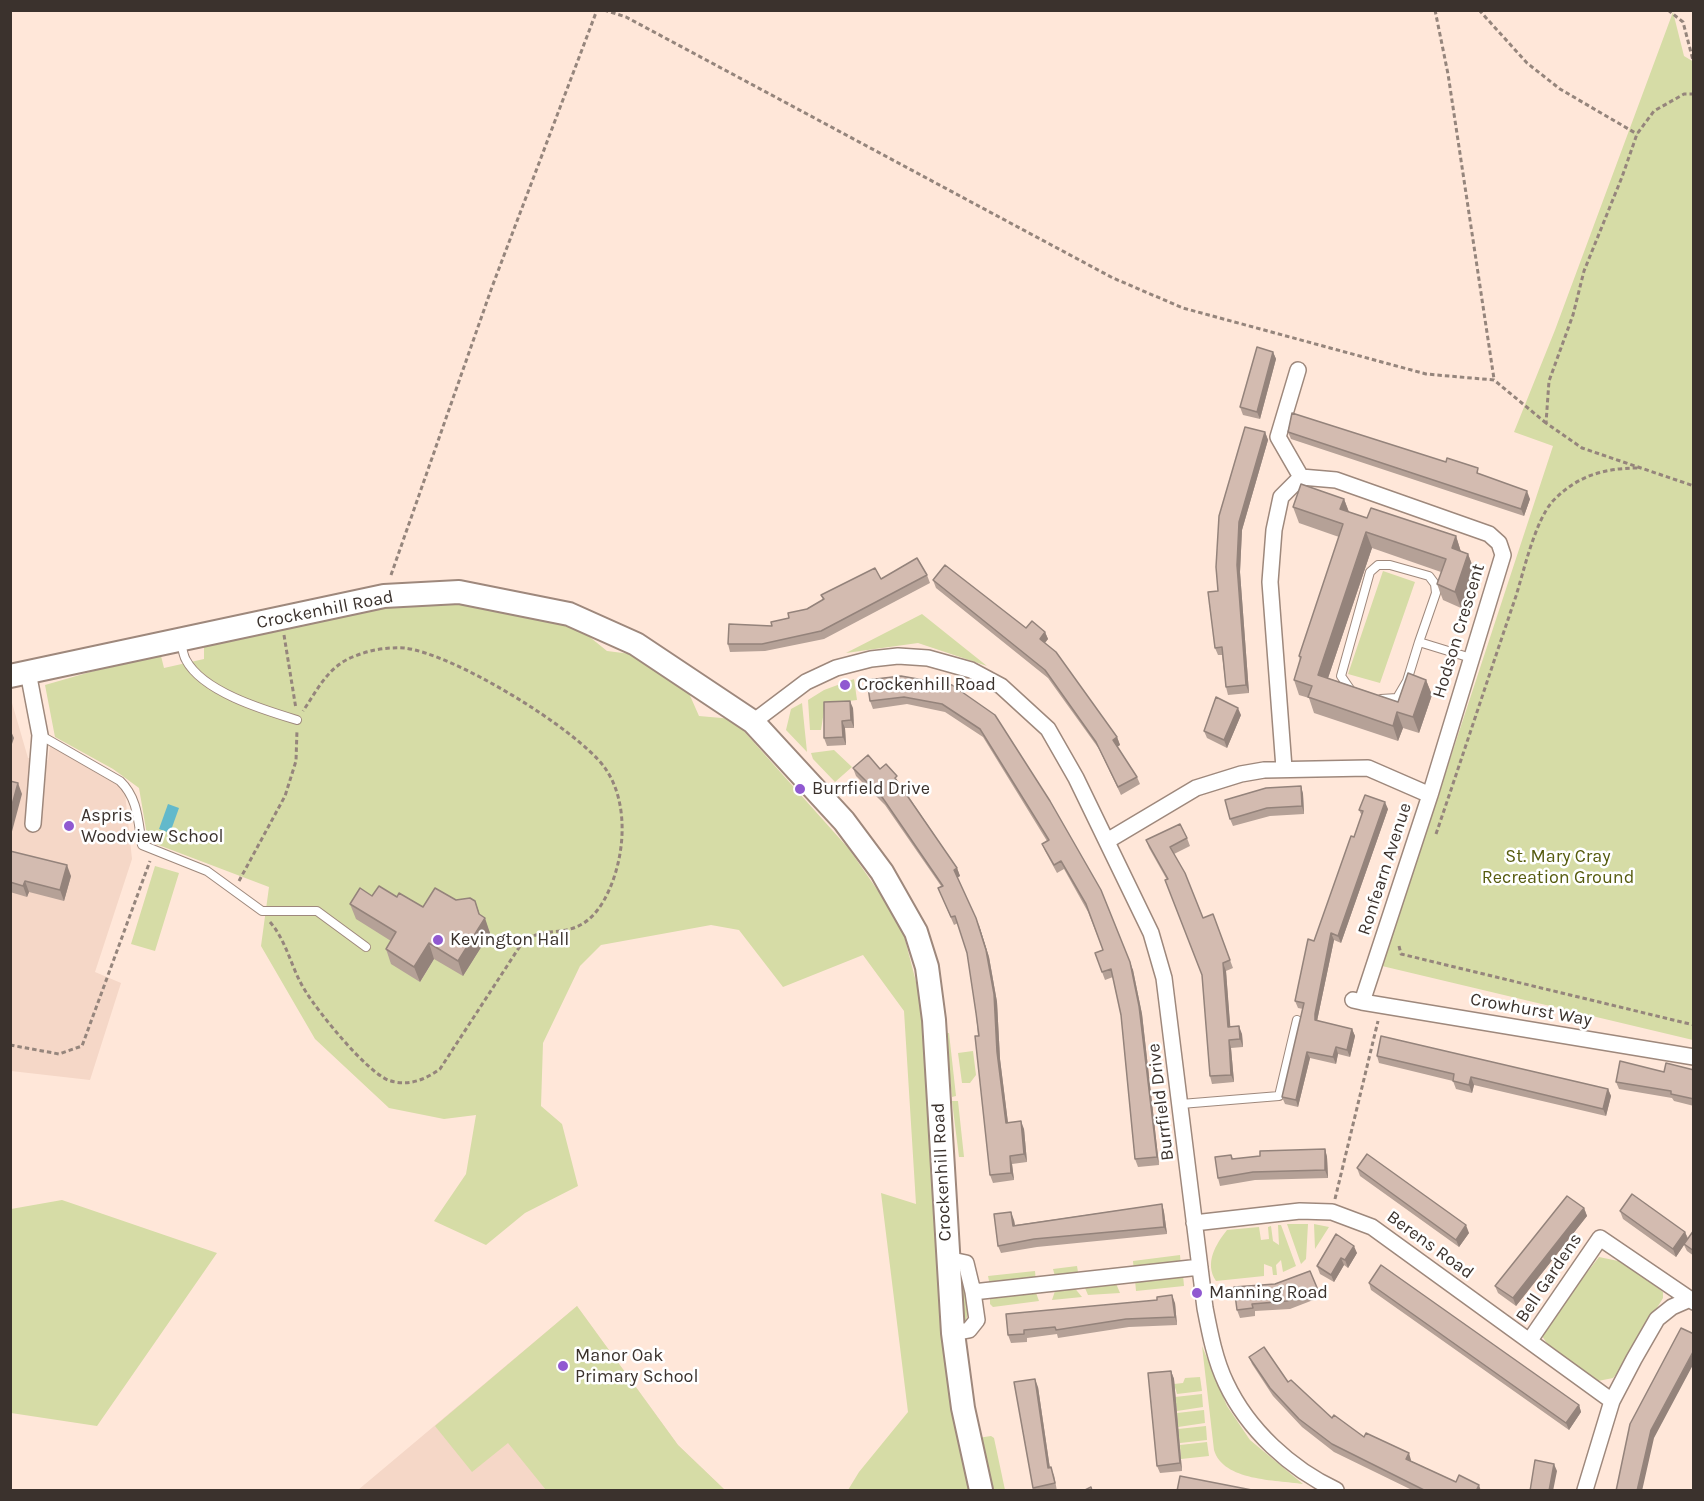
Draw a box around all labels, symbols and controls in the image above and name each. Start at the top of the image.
street label: Hodson Crescent [1428,561,1490,701]
street label: Crockenhill Road [255,586,395,634]
place label: Crockenhill Road [857,674,996,696]
marker: Crockenhill Road [838,678,852,692]
place label: Burrfield Drive [812,778,930,800]
marker: Burrfield Drive [793,782,807,796]
street label: Ronfearn Avenue [1353,800,1417,938]
place label: Aspris Woodview School [81,805,224,848]
marker: Aspris Woodview School [62,819,76,833]
park label: St. Mary Cray Recreation Ground [1482,846,1634,888]
place label: Kevington Hall [450,929,569,951]
marker: Kevington Hall [431,933,445,947]
street label: Crowhurst Way [1469,989,1593,1031]
street label: Burrfield Drive [1143,1042,1179,1162]
street label: Crockenhill Road [928,1102,956,1242]
street label: Berens Road [1382,1206,1478,1284]
street label: Bell Gardens [1511,1229,1587,1327]
place label: Manning Road [1209,1282,1328,1304]
marker: Manning Road [1190,1286,1204,1300]
place label: Manor Oak Primary School [575,1345,698,1388]
marker: Manor Oak Primary School [556,1359,570,1373]

